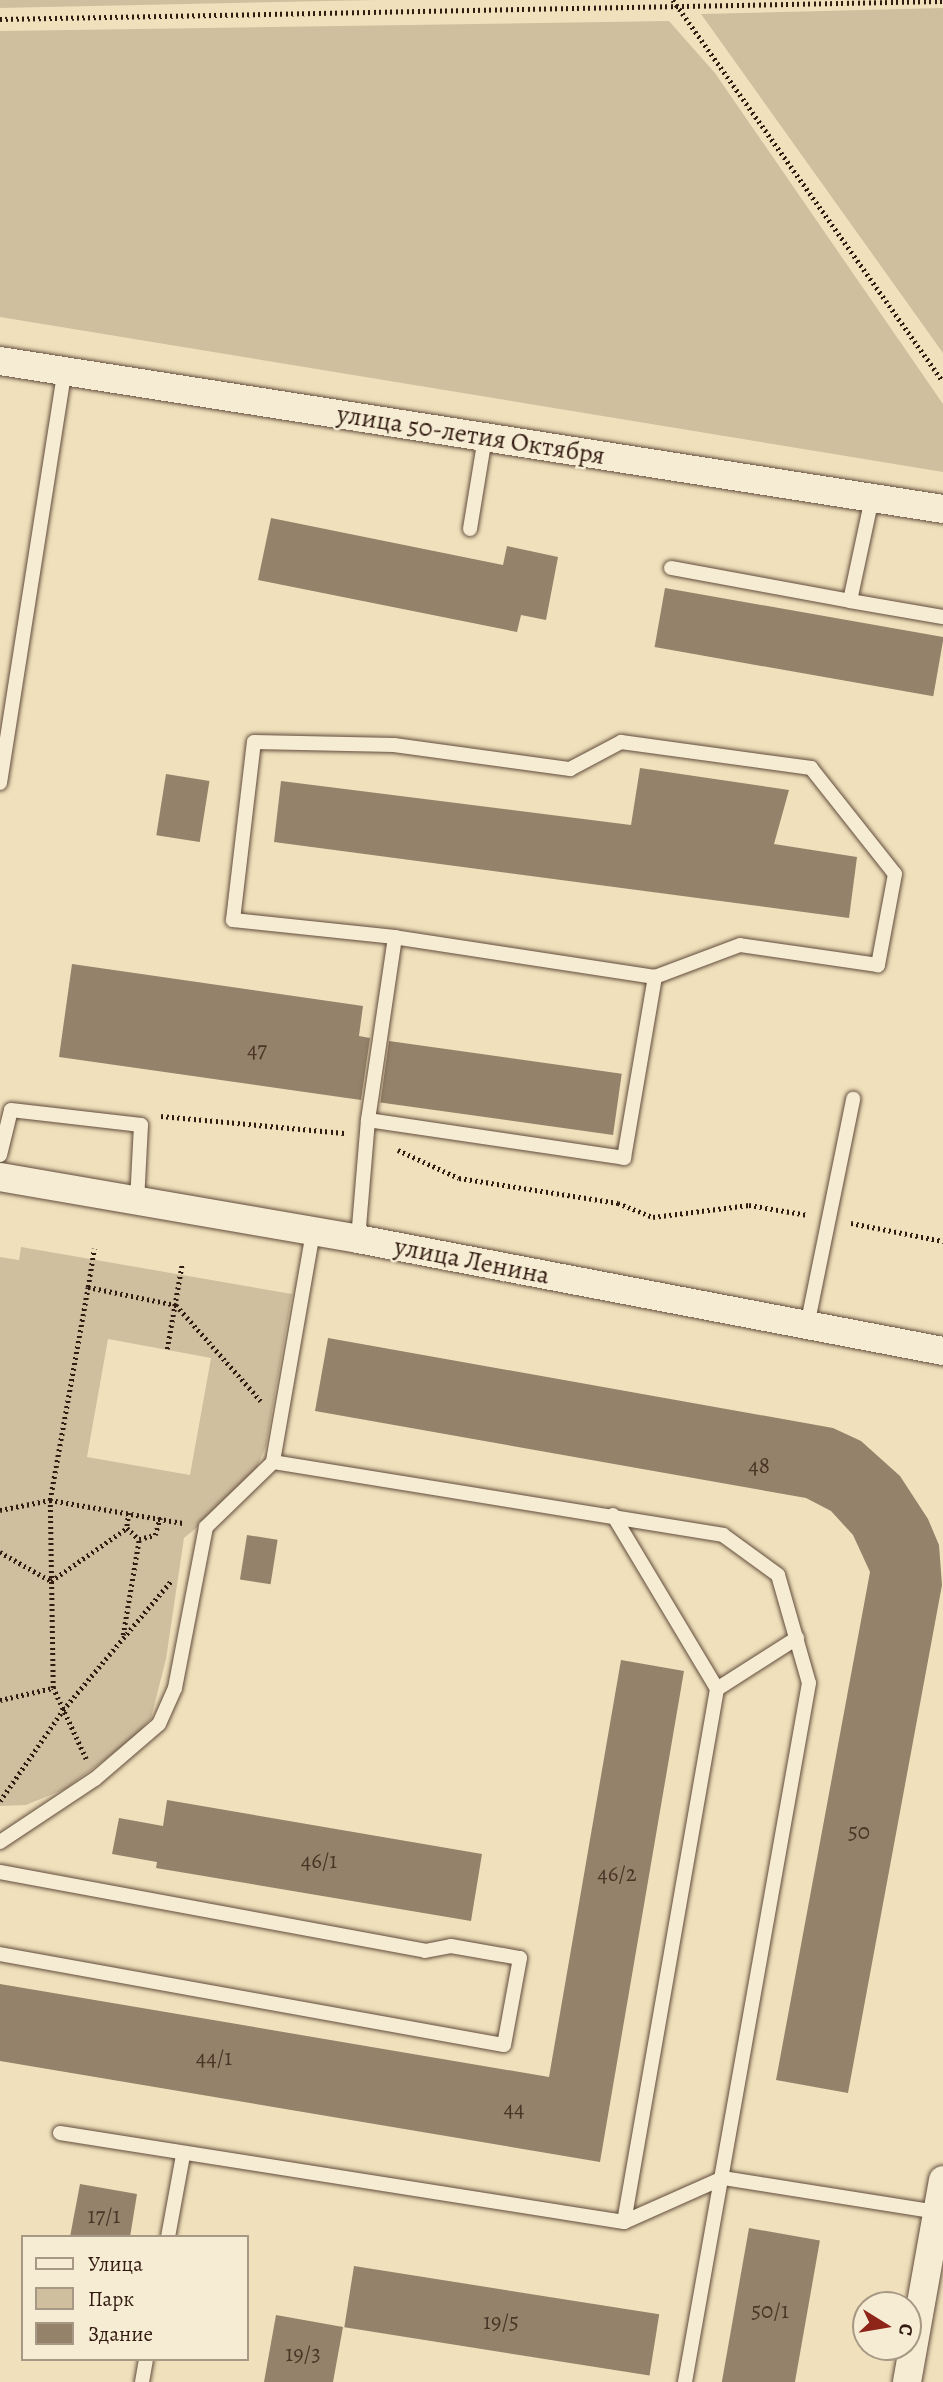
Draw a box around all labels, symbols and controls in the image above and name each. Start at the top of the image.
street label: улица 50-летия Октября [335,398,607,472]
house number: 47 [247,1036,267,1064]
street label: улица Ленина [392,1231,552,1291]
house number: 48 [748,1452,770,1480]
house number: 50 [848,1818,870,1846]
house number: 46/1 [301,1847,337,1875]
house number: 46/2 [597,1860,637,1888]
house number: 44/1 [196,2044,232,2072]
house number: 44 [504,2095,524,2123]
house number: 17/1 [88,2202,120,2230]
legend [21,2235,248,2361]
text: Улица [88,2250,143,2278]
text: Парк [88,2285,134,2313]
north arrow [852,2291,922,2361]
house number: 50/1 [751,2297,789,2325]
house number: 19/5 [483,2308,519,2336]
text: Здание [88,2320,153,2348]
text: С [892,2321,920,2338]
house number: 19/3 [285,2340,321,2368]

